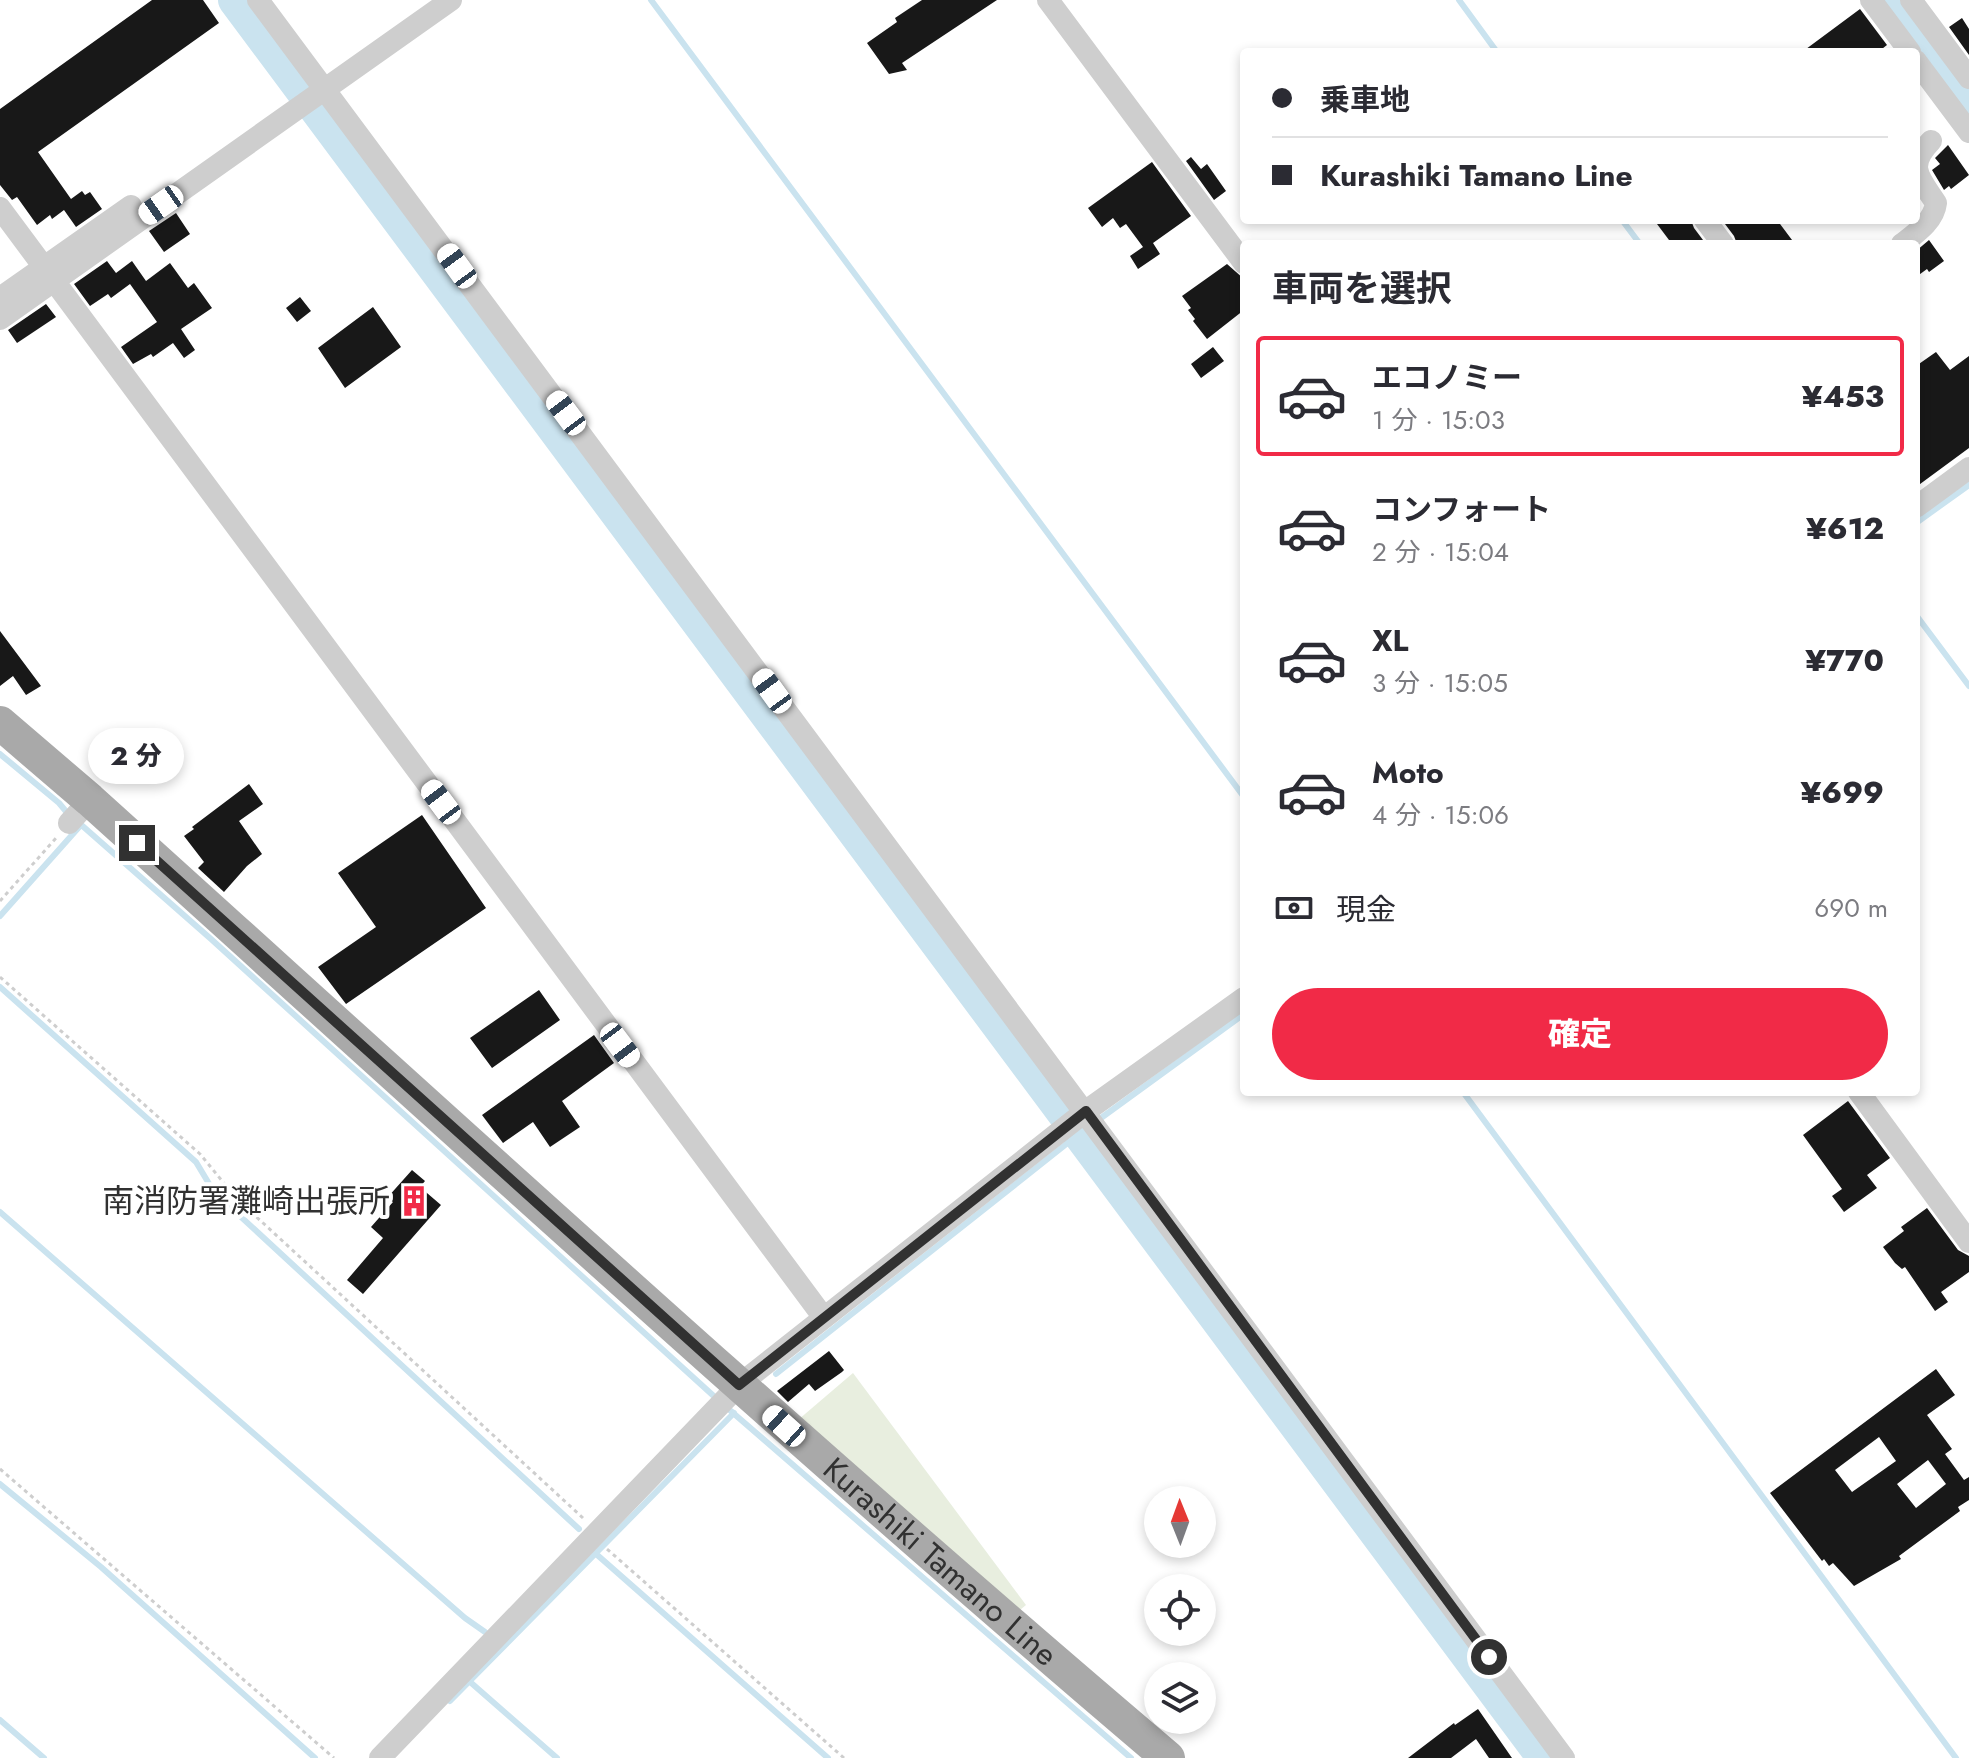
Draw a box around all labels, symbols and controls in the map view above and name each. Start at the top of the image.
text: 乗車地 [1320,78,1410,121]
text: Kurashiki Tamano Line [1320,154,1633,197]
car [134,181,188,229]
car [433,240,481,292]
text: 車両を選択 [1272,262,1452,314]
text: エコノミー [1372,356,1522,399]
icon: car [1276,360,1348,432]
text: ¥453 [1802,375,1884,418]
car [542,387,590,439]
text: 1 分 · 15:03 [1372,401,1505,439]
text: コンフォート [1372,488,1551,531]
icon: car [1276,492,1348,564]
text: ¥612 [1806,507,1884,550]
text: 2 分 · 15:04 [1372,533,1509,571]
text: XL [1372,619,1408,662]
icon: car [1276,624,1348,696]
text: ¥770 [1805,639,1884,682]
text: 3 分 · 15:05 [1372,664,1508,702]
car [748,665,796,717]
callout: 2 分 [89,727,185,783]
text: 2 分 [110,737,162,775]
text: Moto [1372,751,1444,794]
icon: car [1276,756,1348,828]
text: ¥699 [1800,771,1884,814]
car [417,776,465,828]
text: 4 分 · 15:06 [1372,796,1509,834]
route end [119,825,155,861]
icon: cash [1272,886,1316,930]
text: 現金 [1336,888,1396,931]
text: 690 m [1814,889,1888,927]
button: 確定 [1272,988,1888,1080]
car [596,1019,644,1071]
place label: 南消防署灘崎出張所 [102,1178,390,1224]
building icon: 南消防署灘崎出張所 [397,1184,431,1218]
car [758,1401,810,1451]
street label: Kurashiki Tamano Line [813,1446,1068,1677]
north arrow [1144,1486,1216,1558]
map controls [1144,1486,1216,1734]
button: locate [1144,1574,1216,1646]
route start [1471,1639,1507,1675]
button: layers [1144,1662,1216,1734]

